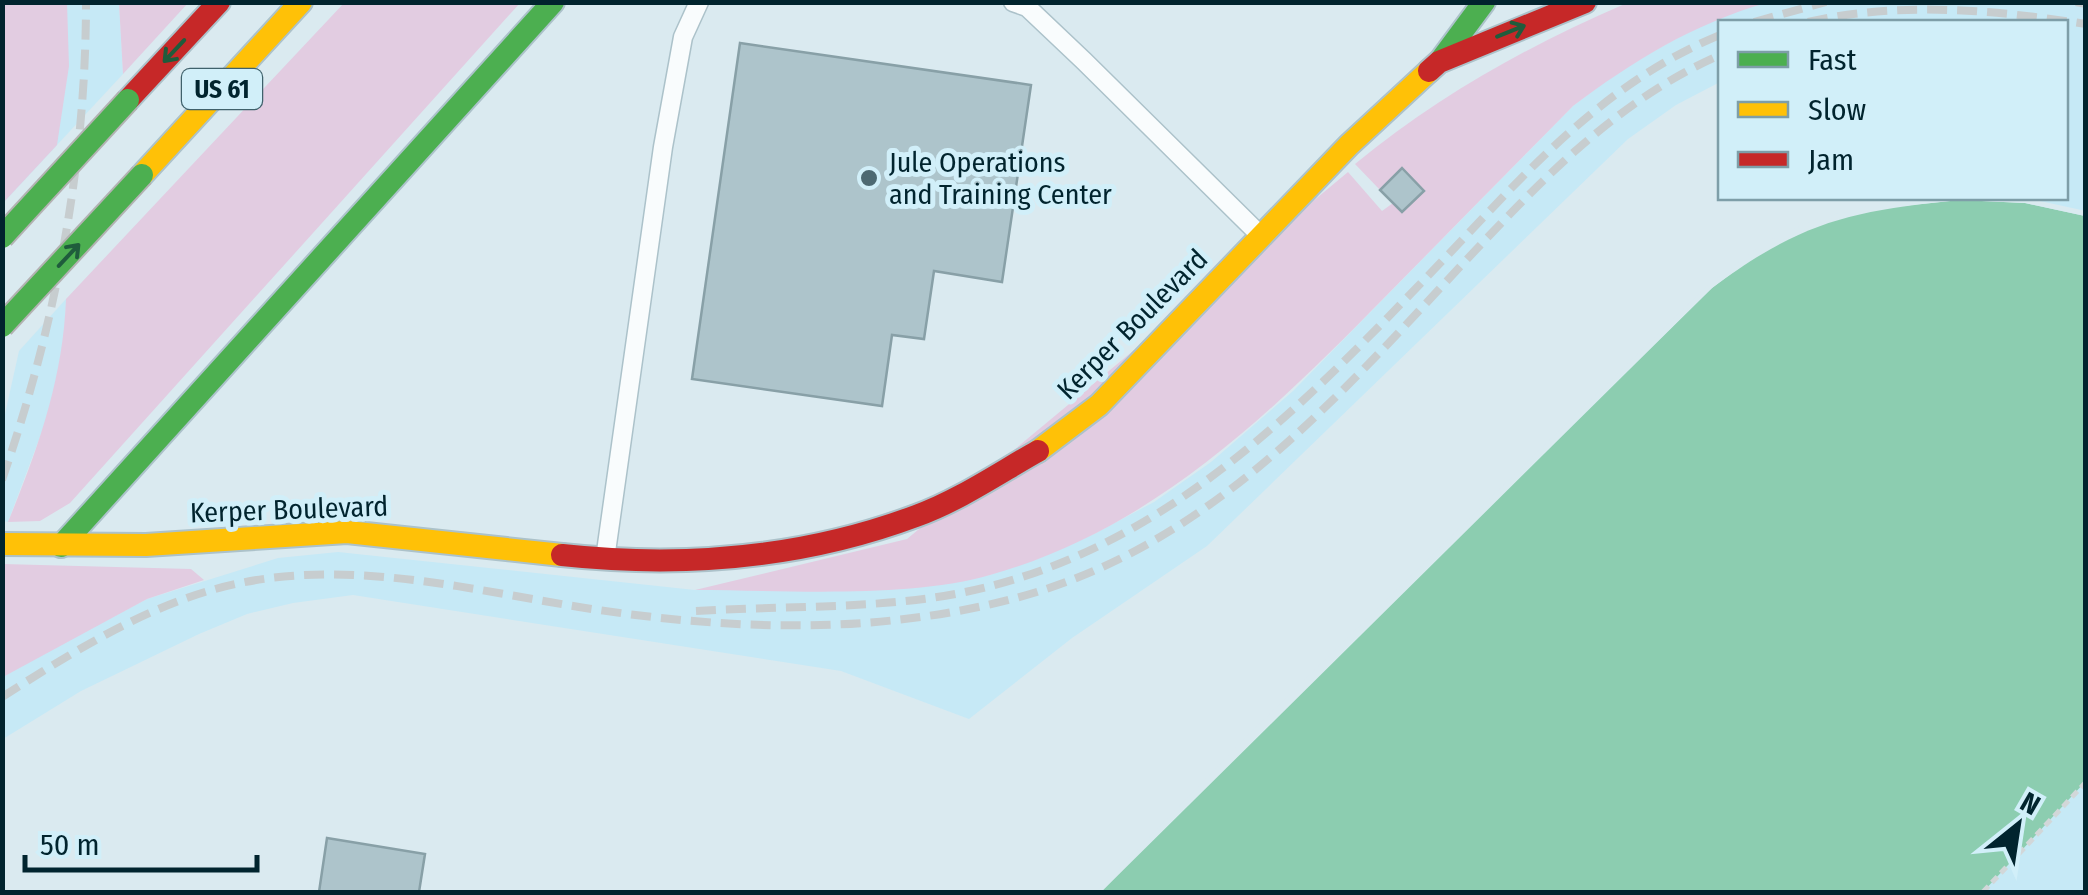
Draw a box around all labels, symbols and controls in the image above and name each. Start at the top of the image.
legend [1718,20,2068,200]
one-way arrow [1496,21,1526,39]
one-way arrow [162,38,186,64]
text: Fast [1808,42,1857,78]
road number: US 61 [182,69,262,109]
text: Slow [1808,92,1866,128]
text: Jam [1808,142,1854,178]
place label: Jule Operations and Training Center [889,146,1112,211]
marker: Jule Operations and Training Center [858,167,880,189]
street label: Kerper Boulevard [1050,242,1214,406]
one-way arrow [57,243,80,268]
street label: Kerper Boulevard [189,490,389,529]
north arrow [1968,775,2068,875]
text: N [2015,785,2046,822]
scale bar [25,810,258,872]
text: 50 m [40,827,100,863]

